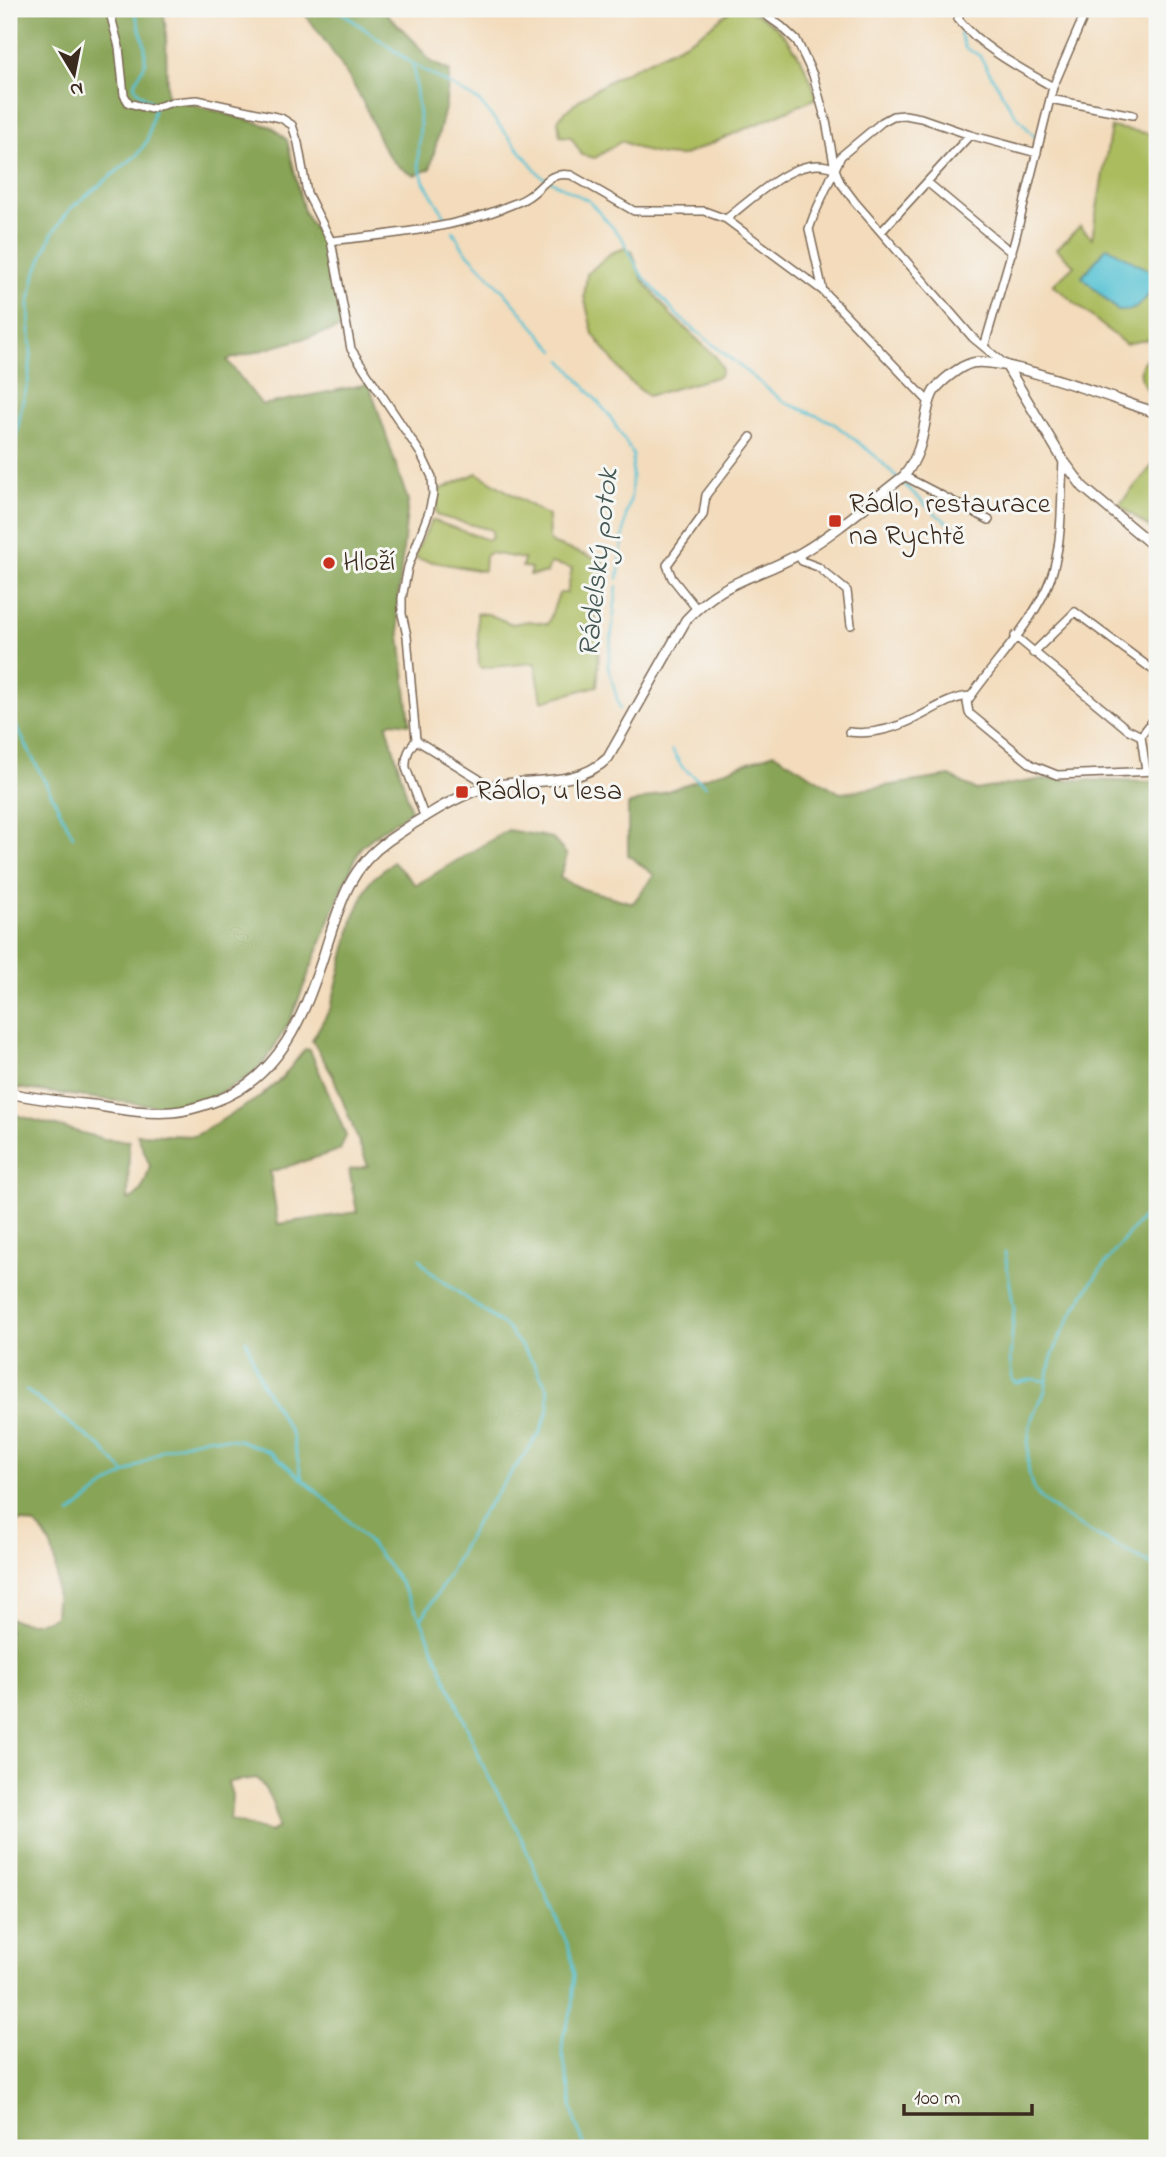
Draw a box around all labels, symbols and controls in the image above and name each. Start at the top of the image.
north arrow [38,38,108,108]
text: N [68,74,85,103]
water label: Rádelský potok [568,465,632,660]
place label: Rádlo, restaurace na Rychtě [849,485,1051,558]
marker: Rádlo, restaurace na Rychtě [827,513,843,529]
place label: Hloží [343,543,395,584]
marker: Hloží [321,555,337,571]
place label: Rádlo, u lesa [476,772,622,813]
marker: Rádlo, u lesa [454,784,470,800]
scale bar [904,2073,1031,2117]
text: 100 m [914,2084,960,2114]

